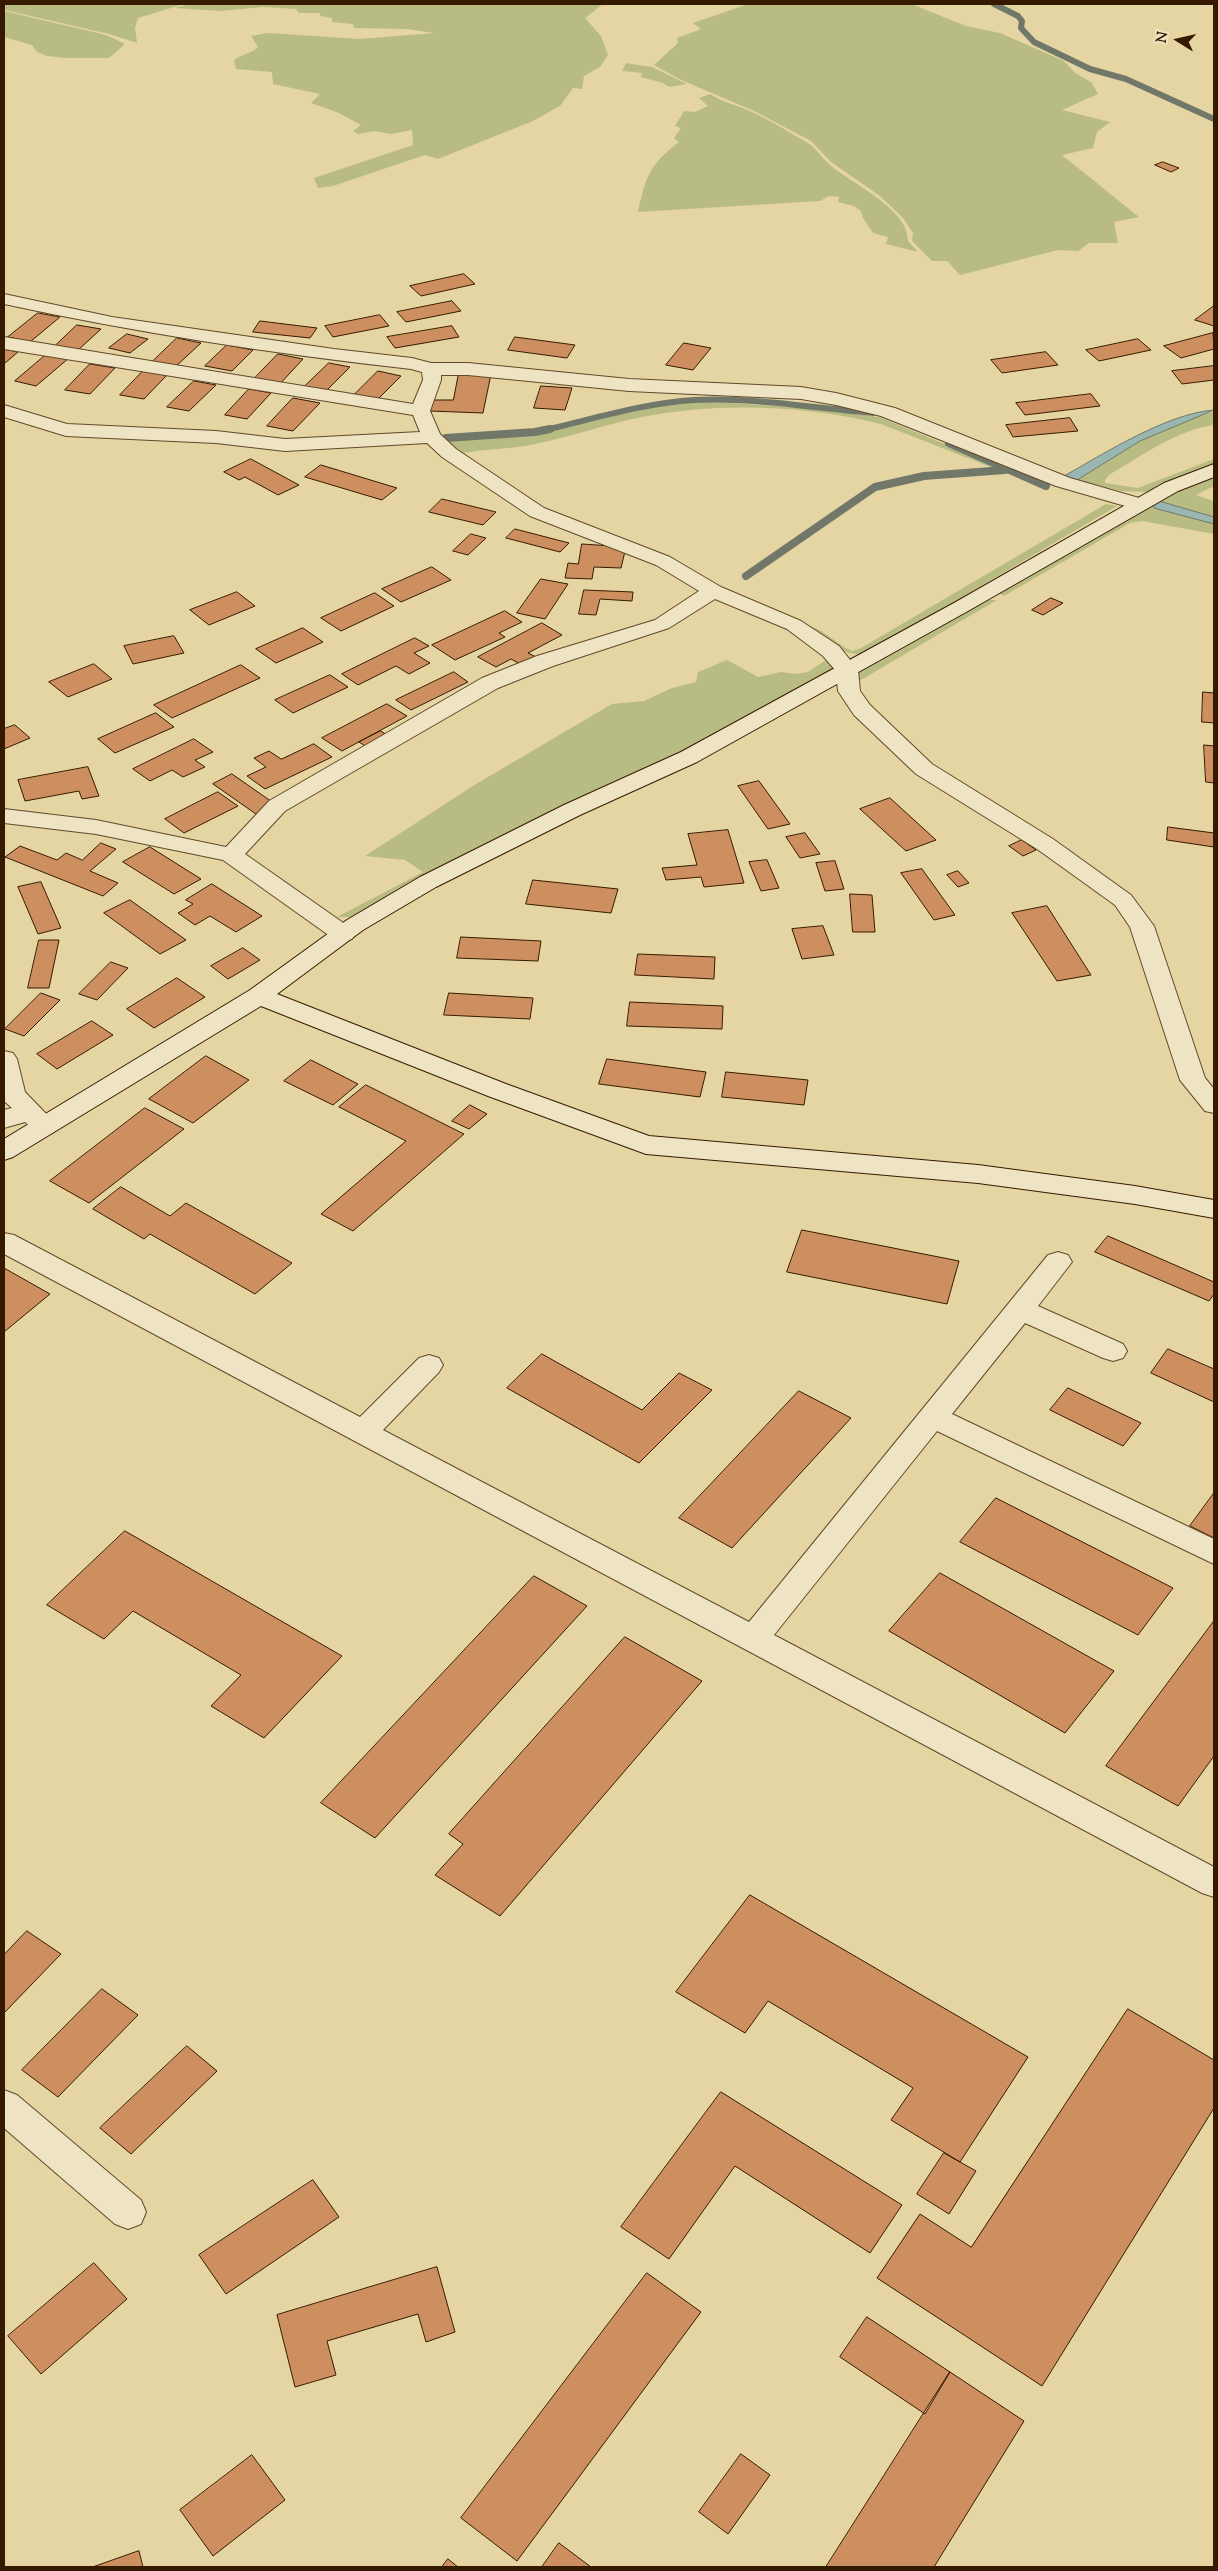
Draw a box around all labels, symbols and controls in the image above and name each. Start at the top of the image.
north arrow [1153,15,1203,65]
text: N [1152,30,1174,45]

